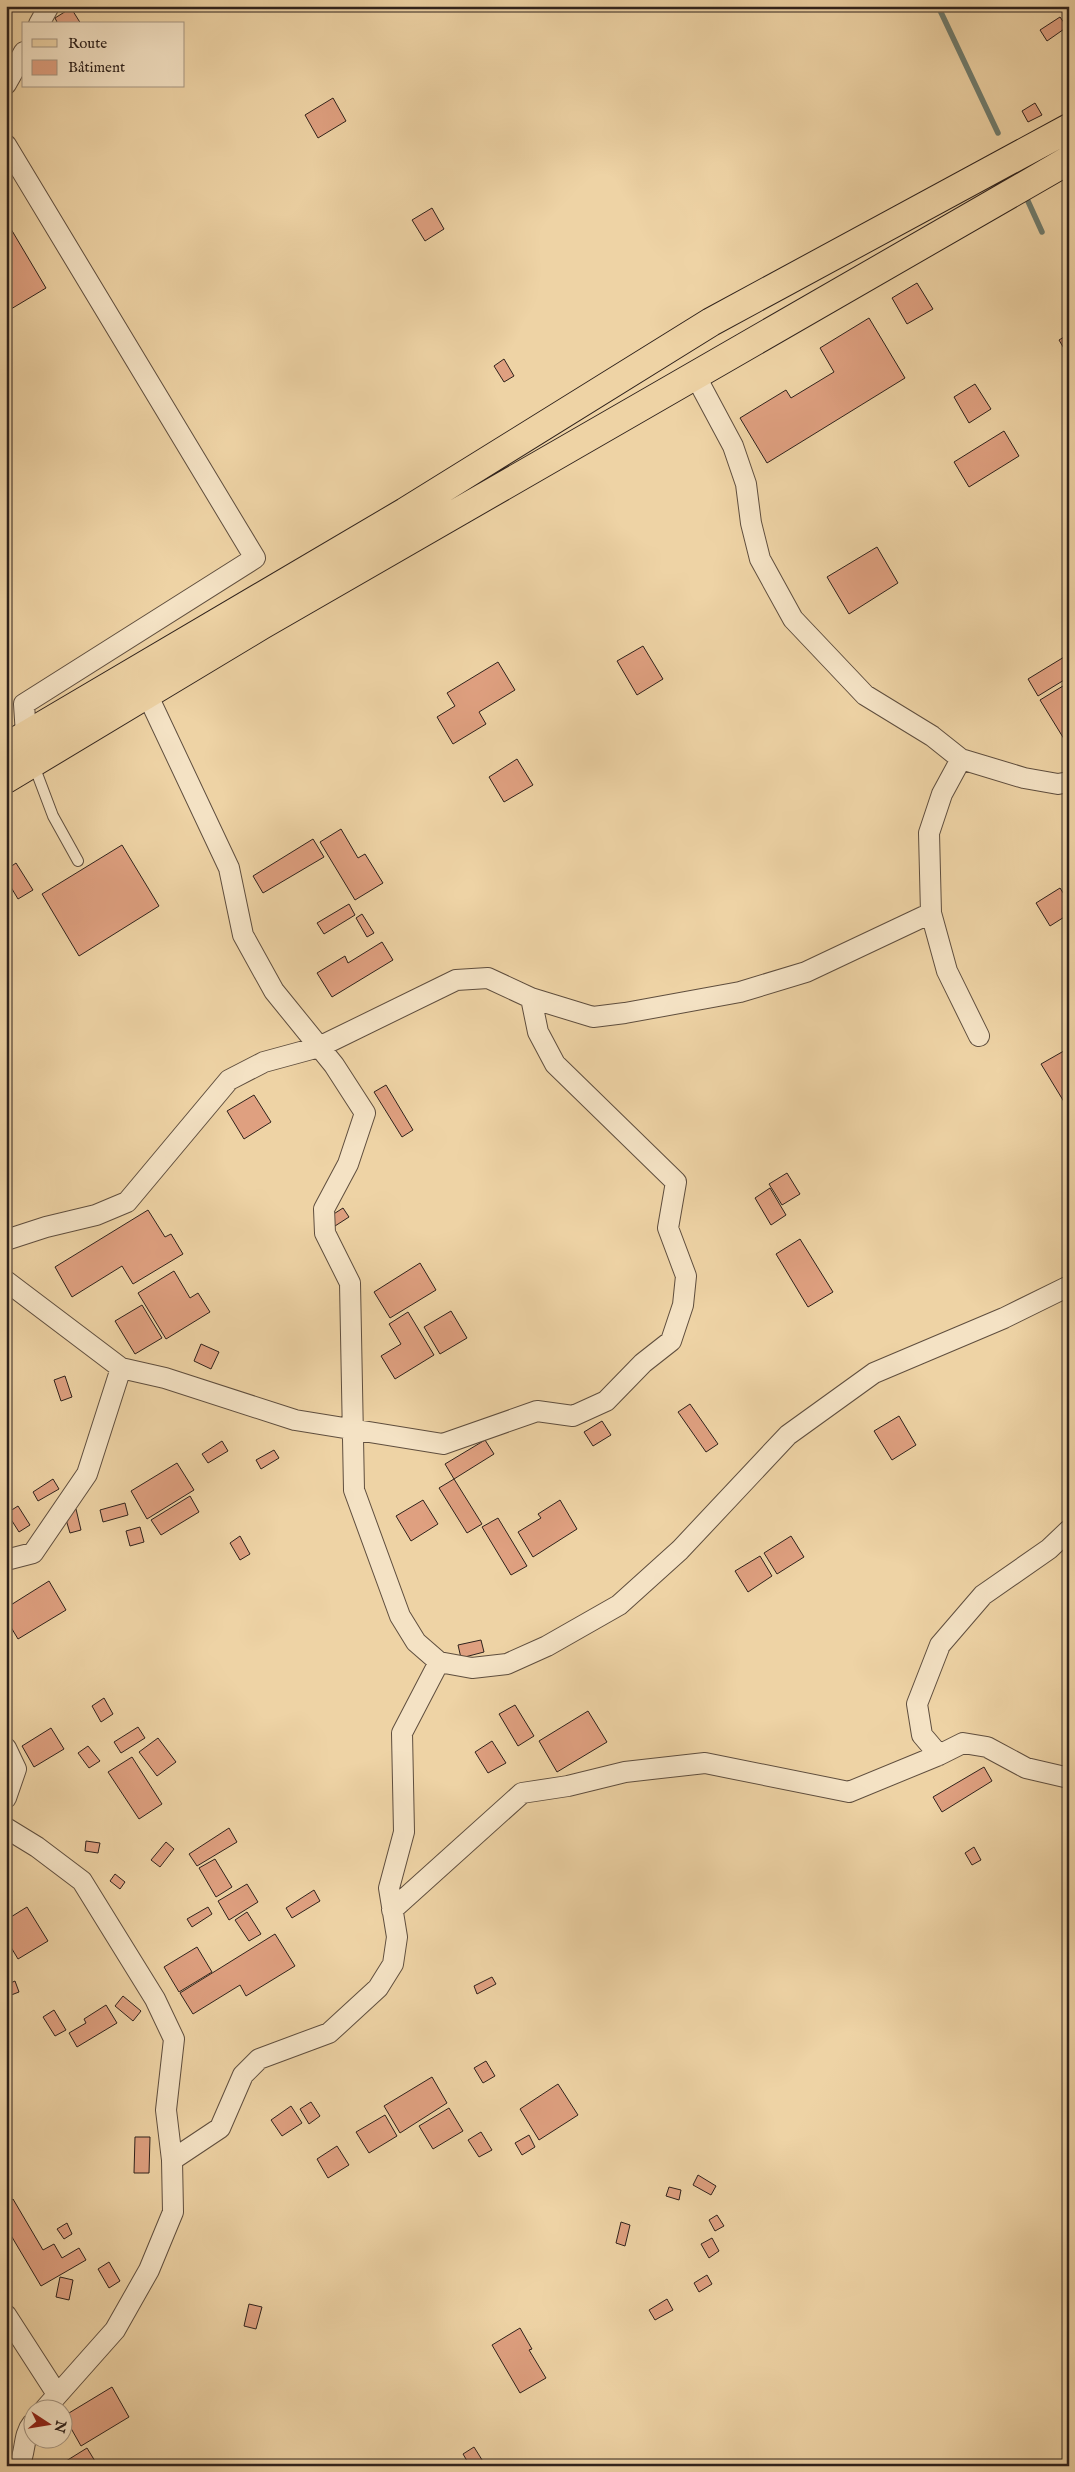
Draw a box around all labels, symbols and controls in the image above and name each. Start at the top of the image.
legend [22,22,185,88]
text: Route [68,34,107,53]
text: Bâtiment [68,58,125,77]
north arrow [22,2400,72,2450]
text: N [50,2418,70,2434]

